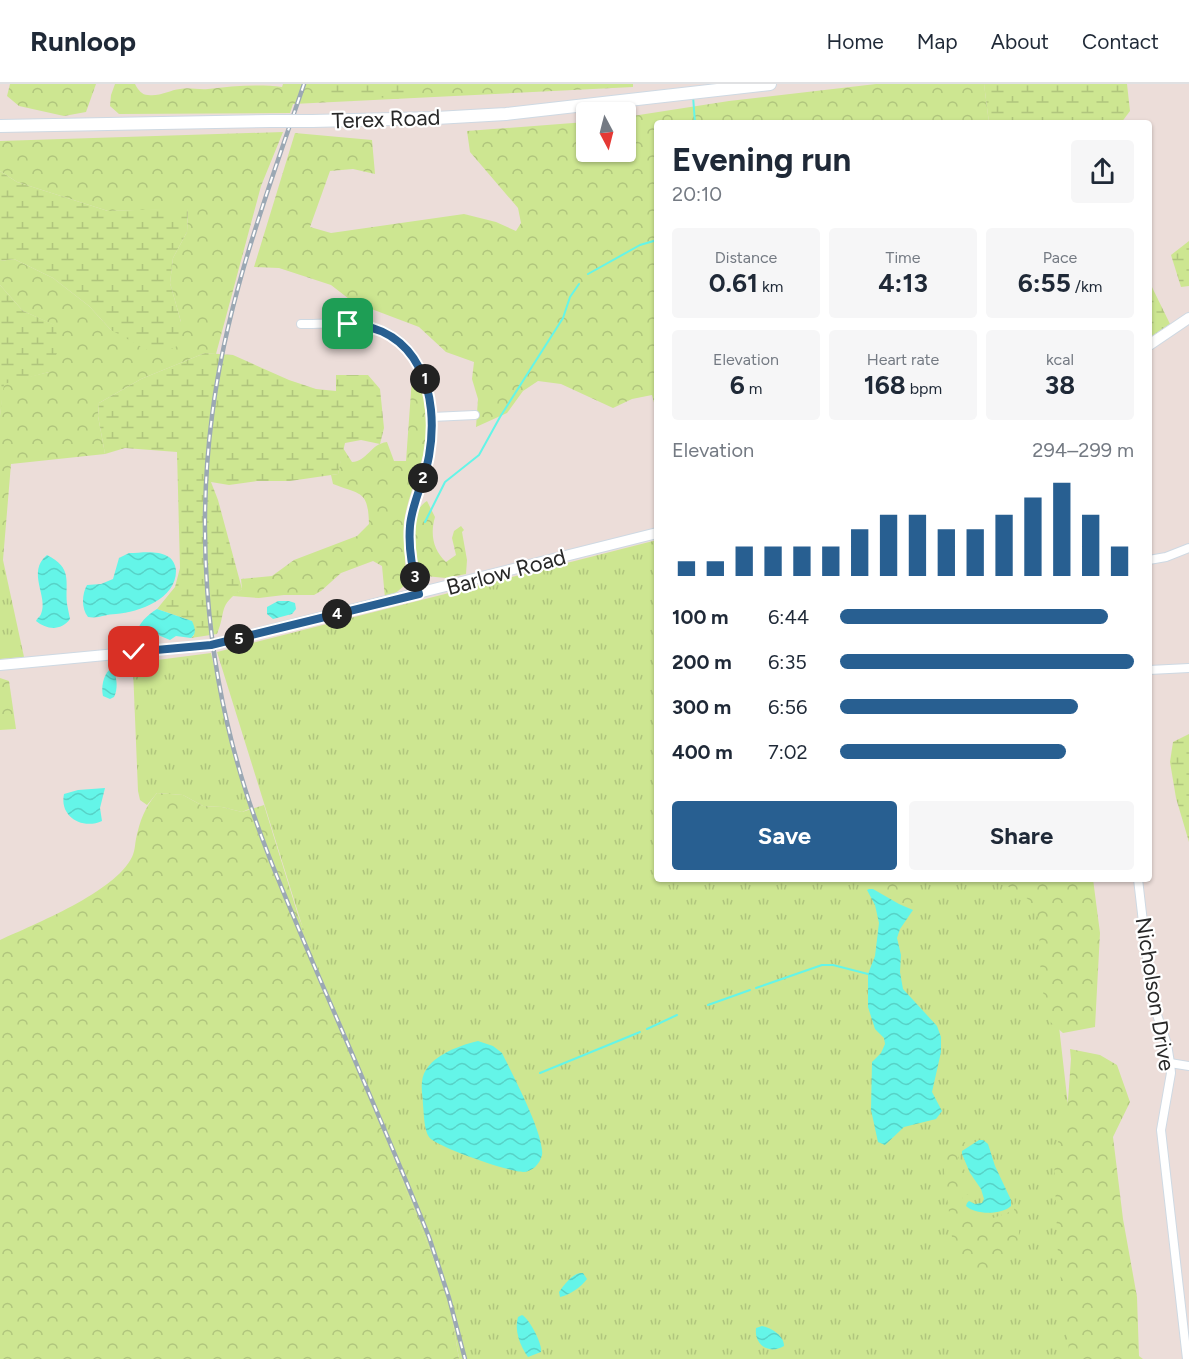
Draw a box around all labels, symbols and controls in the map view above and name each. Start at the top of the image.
text: Runloop [30,24,136,58]
text: Home [827,29,884,54]
text: Map [917,29,958,54]
text: About [991,29,1049,54]
text: Contact [1082,29,1159,54]
north arrow [576,102,636,162]
map controls [576,102,636,162]
street label: Terex Road [331,104,441,134]
text: Evening run [672,140,851,179]
button: share [1071,140,1134,203]
text: 20:10 [672,182,722,206]
text: Distance [715,248,777,267]
text: Time [886,248,920,267]
text: Pace [1043,248,1077,267]
text: 0.61 [709,267,758,299]
text: 4:13 [878,267,928,299]
text: 6:55 [1018,267,1071,299]
text: km [758,277,783,296]
text: /km [1071,277,1102,296]
pin [322,298,373,349]
icon: arrive [331,307,364,340]
text: Elevation [713,350,779,369]
text: Heart rate [867,350,939,369]
text: kcal [1046,350,1074,369]
pin: 1 [410,364,440,394]
text: 1 [422,369,428,388]
text: 6 [730,369,745,401]
text: 168 [864,369,906,401]
text: 38 [1045,369,1075,401]
text: m [745,379,762,398]
text: bpm [906,379,942,398]
text: Elevation [672,438,754,462]
text: 294–299 m [1032,438,1134,462]
pin: 2 [408,463,438,493]
text: 2 [418,468,428,487]
street label: Barlow Road [443,543,569,601]
pin: 3 [400,562,430,592]
text: 3 [411,567,419,586]
pin: 4 [322,599,352,629]
text: 4 [332,604,342,623]
text: 100 m [672,605,729,629]
text: 6:44 [768,605,809,629]
pin: 5 [224,624,254,654]
pin [108,626,159,677]
text: 5 [234,629,244,648]
icon: check [117,635,150,668]
text: 200 m [672,650,732,674]
text: 6:35 [768,650,807,674]
text: 300 m [672,695,731,719]
text: 6:56 [768,695,807,719]
text: 400 m [672,740,733,764]
text: 7:02 [768,740,808,764]
button: Save [672,801,897,870]
button: Share [909,801,1134,870]
street label: Nicholson Drive [1130,915,1180,1073]

